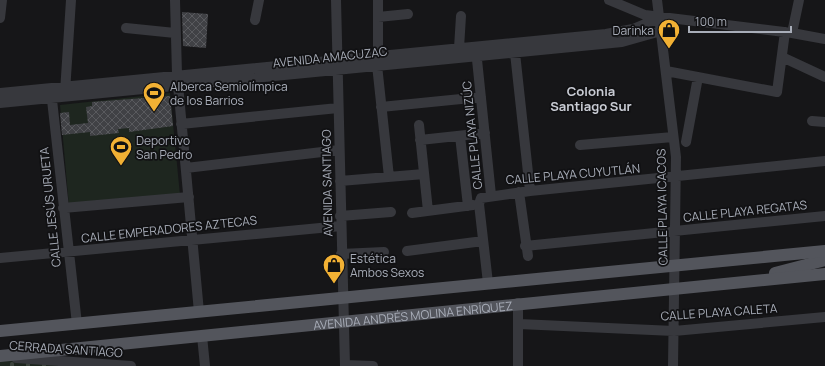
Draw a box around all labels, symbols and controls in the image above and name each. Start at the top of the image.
scale bar [689,8,791,34]
text: 100 m [695,13,727,30]
shop icon: Darinka [656,17,682,50]
place label: Darinka [612,22,654,39]
street label: AVENIDA AMACUZAC [272,42,389,71]
place label: Alberca Semiolímpica de los Barrios [170,78,288,109]
sports icon: Alberca Semiolímpica de los Barrios [141,80,167,113]
street label: CALLE PLAYA NIZÚC [458,80,486,190]
district label: Colonia Santiago Sur [550,82,632,115]
street label: AVENIDA SANTIAGO [318,129,336,237]
place label: Deportivo San Pedro [136,132,192,163]
sports icon: Deportivo San Pedro [108,134,134,167]
street label: CALLE JESÚS URUETA [35,146,65,268]
street label: CALLE PLAYA ICACOS [652,149,672,265]
street label: CALLE PLAYA CUYUTLÁN [505,160,641,188]
street label: CALLE PLAYA REGATAS [682,196,808,226]
street label: CALLE EMPERADORES AZTECAS [80,211,258,247]
place label: Estética Ambos Sexos [350,250,424,281]
shop icon: Estética Ambos Sexos [321,252,347,285]
street label: AVENIDA ANDRÉS MOLINA ENRÍQUEZ [312,297,513,333]
street label: CALLE PLAYA CALETA [660,299,778,325]
street label: CERRADA SANTIAGO [9,337,124,361]

